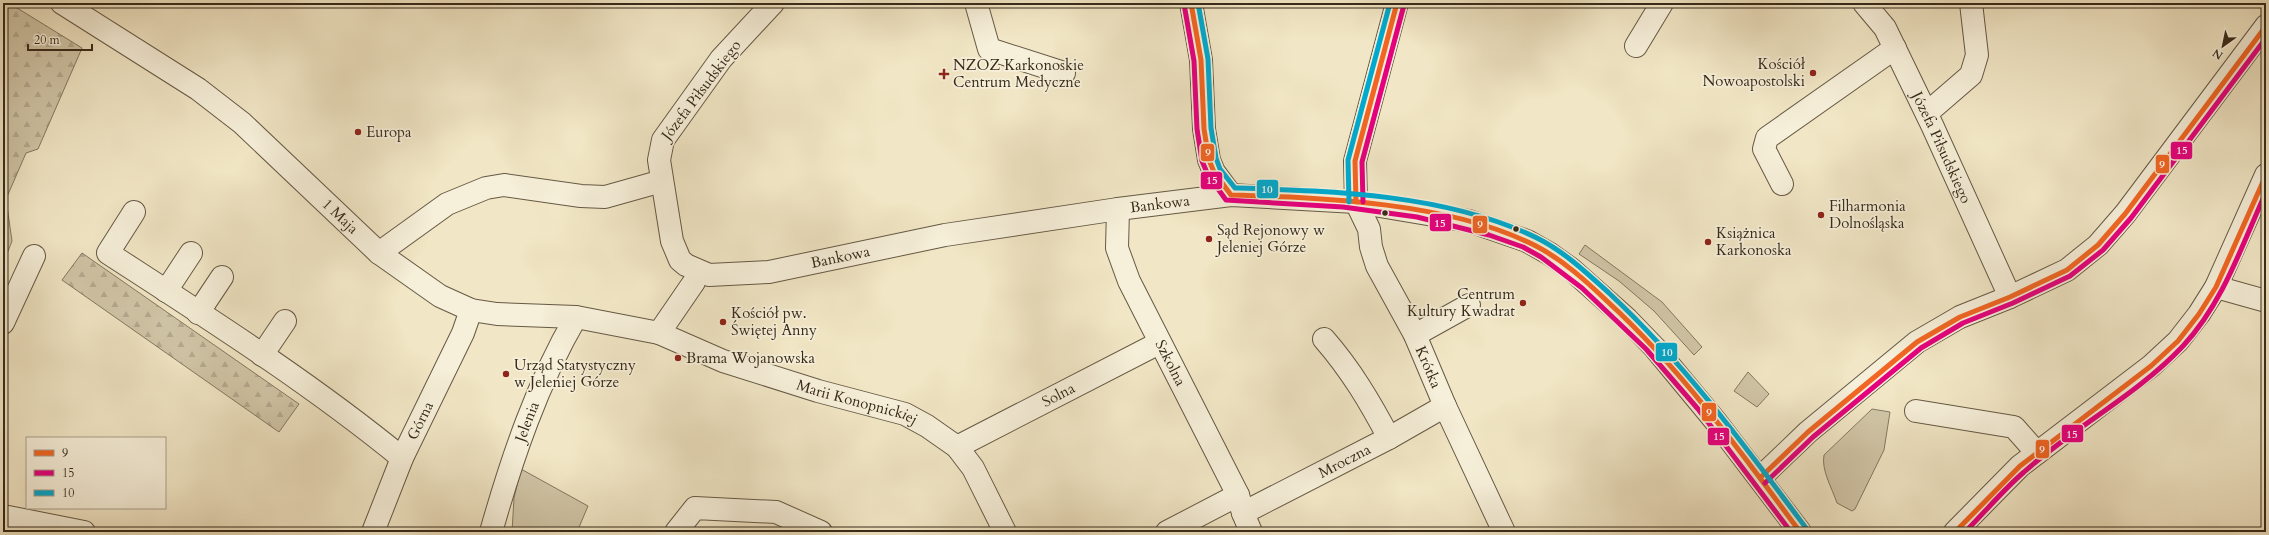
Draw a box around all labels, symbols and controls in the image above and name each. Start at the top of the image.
scale bar [28,26,92,52]
north arrow [2203,26,2243,66]
text: 20 m [34,32,61,48]
street label: Józefa Piłsudskiego [655,36,745,146]
text: N [2209,45,2226,63]
place label: Kościół Nowoapostolski [1702,54,1806,91]
place label: NZOZ Karkonoskie Centrum Medyczne [953,55,1084,92]
marker: NZOZ Karkonoskie Centrum Medyczne [938,68,950,80]
marker: Kościół Nowoapostolski [1808,68,1818,78]
street label: Józefa Piłsudskiego [1906,87,1976,207]
place label: Europa [366,122,412,142]
marker: Europa [353,127,363,137]
line badge: 15 [2170,141,2193,160]
line badge: 9 [1200,143,1215,162]
text: 15 [2176,143,2188,158]
text: 9 [1205,145,1211,160]
line badge: 9 [2155,154,2170,174]
text: 9 [2159,157,2165,172]
line badge: 15 [1200,171,1223,190]
text: 15 [1206,173,1218,188]
line badge: 10 [1256,179,1279,199]
text: 10 [1261,182,1273,197]
street label: Bankowa [1129,190,1191,217]
street label: 1 Maja [318,194,363,239]
place label: Filharmonia Dolnośląska [1829,196,1906,233]
unlabelled marker [1380,208,1390,218]
marker: Filharmonia Dolnośląska [1816,210,1826,220]
line badge: 15 [1429,213,1452,232]
line badge: 9 [1472,215,1488,234]
text: 15 [1434,216,1446,231]
text: 9 [1477,217,1483,232]
place label: Sąd Rejonowy w Jeleniej Górze [1215,220,1325,257]
place label: Książnica Karkonoska [1716,223,1792,260]
unlabelled marker [1511,224,1521,234]
marker: Sąd Rejonowy w Jeleniej Górze [1204,234,1214,244]
marker: Książnica Karkonoska [1703,237,1713,247]
street label: Bankowa [809,241,872,273]
place label: Centrum Kultury Kwadrat [1407,284,1515,321]
marker: Centrum Kultury Kwadrat [1518,298,1528,308]
place label: Kościół pw. Świętej Anny [731,303,817,340]
marker: Kościół pw. Świętej Anny [718,317,728,327]
street label: Szkolna [1151,336,1191,390]
line badge: 10 [1655,342,1678,362]
street label: Krótka [1411,343,1446,392]
text: 10 [1661,345,1673,360]
place label: Brama Wojanowska [686,348,815,368]
marker: Brama Wojanowska [673,353,683,363]
place label: Urząd Statystyczny w Jeleniej Górze [514,355,636,392]
marker: Urząd Statystyczny w Jeleniej Górze [501,369,511,379]
street label: Marii Konopnickiej [794,375,921,429]
street label: Solna [1038,378,1079,412]
street label: Górna [402,398,438,443]
street label: Jelenia [510,398,544,447]
line badge: 9 [1701,402,1717,422]
text: 9 [1706,405,1712,420]
line badge: 15 [2061,424,2084,443]
line badge: 15 [1707,427,1730,446]
text: 15 [2066,427,2078,442]
text: 15 [1713,429,1725,444]
legend [26,437,166,509]
street label: Mroczna [1315,439,1374,483]
line badge: 9 [2035,439,2050,459]
text: 9 [2039,442,2045,457]
text: 9 [62,445,68,461]
text: 15 [62,465,74,481]
text: 10 [62,485,74,501]

